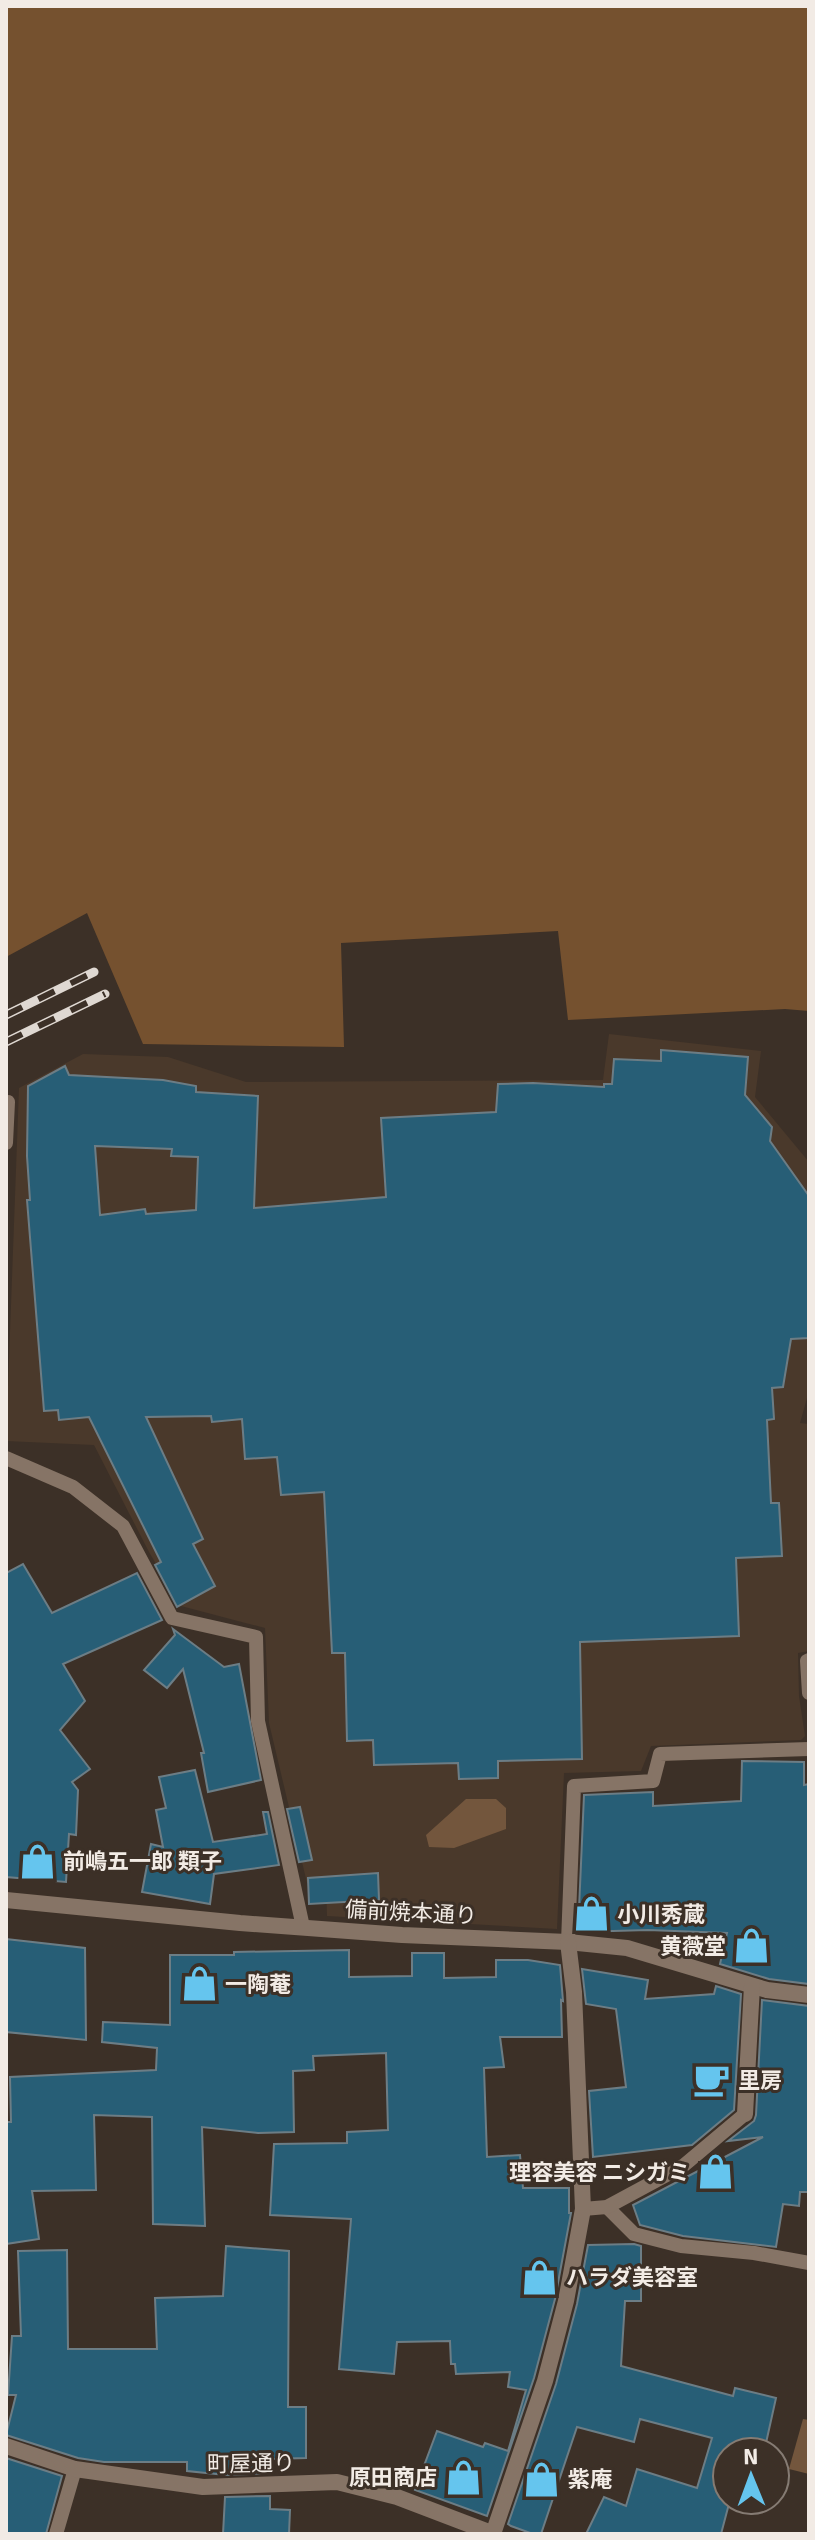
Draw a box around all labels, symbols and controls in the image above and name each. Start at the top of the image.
shop icon: 前嶋五一郎 類子 [18,1842,56,1880]
place label: 前嶋五一郎 類子 [63,1848,222,1875]
shop icon: 小川秀蔵 [572,1895,610,1933]
street label: 備前焼本通り [344,1896,478,1929]
place label: 小川秀蔵 [617,1901,705,1928]
shop icon: 黄薇堂 [733,1927,771,1965]
place label: 黄薇堂 [660,1933,726,1960]
shop icon: 一陶菴 [180,1965,218,2003]
place label: 一陶菴 [225,1971,291,1998]
cafe icon: 里房 [693,2061,731,2099]
place label: 里房 [738,2067,782,2094]
shop icon: 理容美容 ニシガミ [697,2153,735,2191]
place label: 理容美容 ニシガミ [509,2159,690,2186]
shop icon: ハラダ美容室 [521,2258,559,2296]
place label: ハラダ美容室 [566,2264,698,2291]
north arrow [711,2436,791,2516]
text: N [743,2443,759,2470]
street label: 町屋通り [207,2449,295,2478]
shop icon: 原田商店 [444,2458,482,2496]
shop icon: 紫庵 [523,2460,561,2498]
place label: 原田商店 [349,2464,437,2491]
place label: 紫庵 [568,2466,612,2493]

